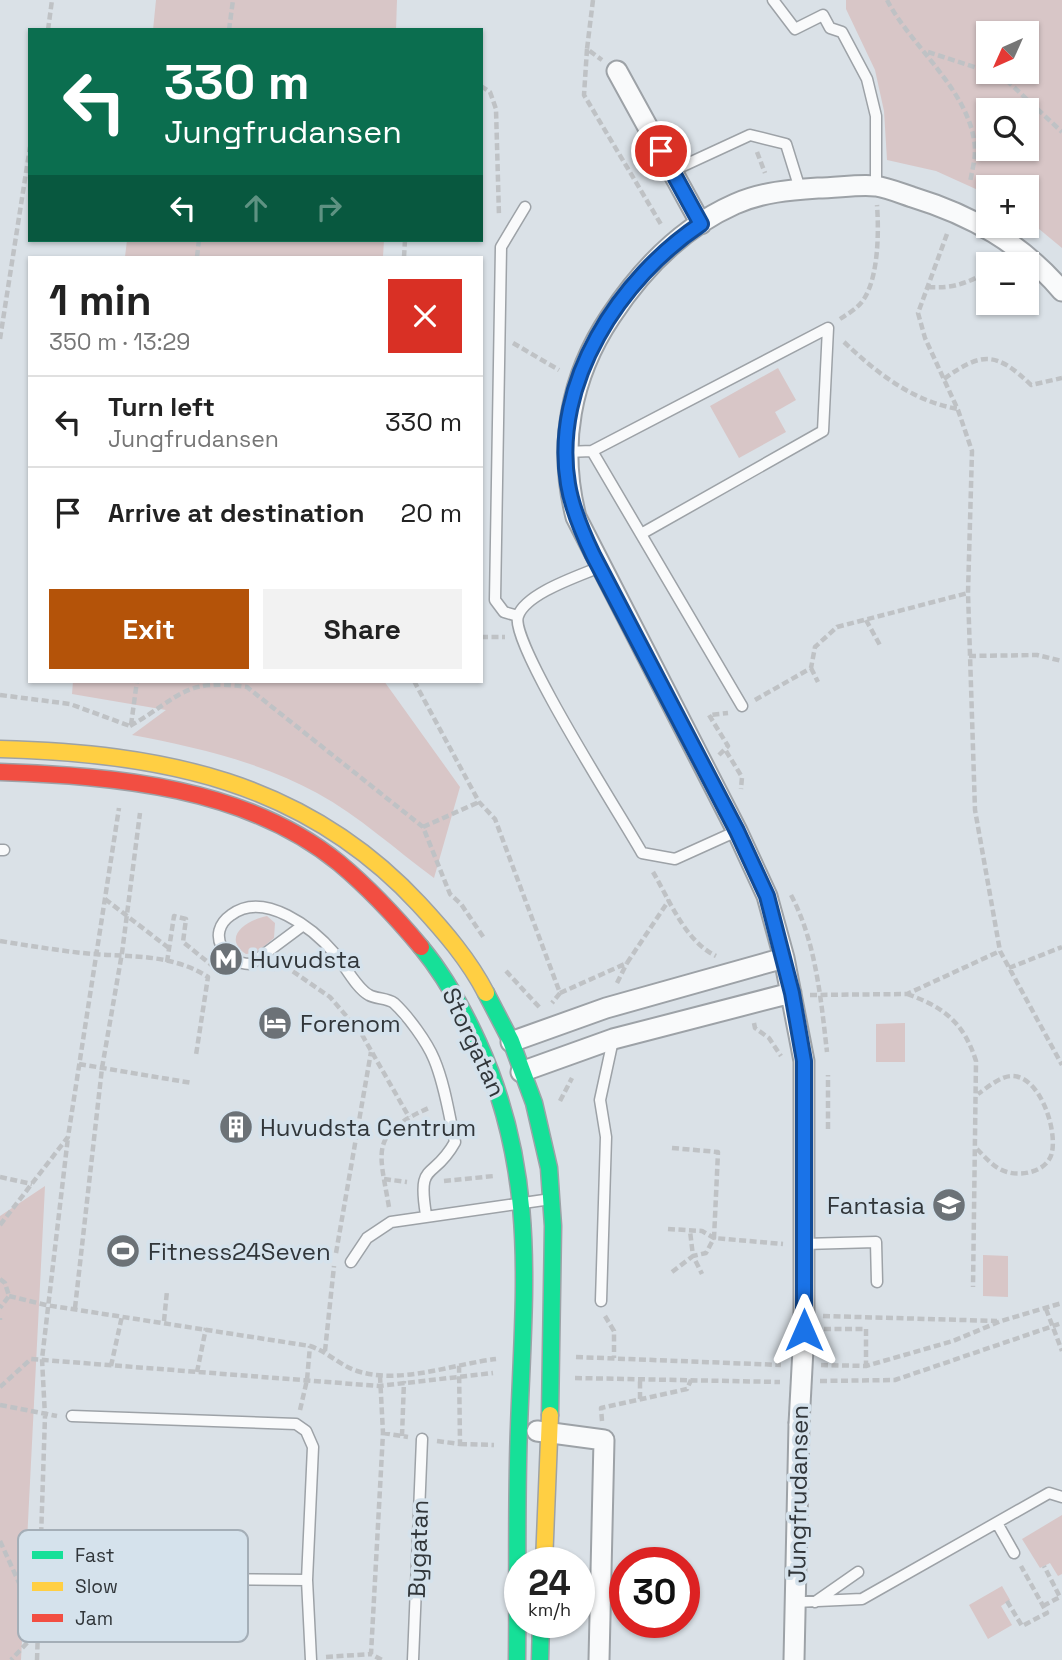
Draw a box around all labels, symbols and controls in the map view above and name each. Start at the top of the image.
north arrow [976,21,1040,84]
map controls [976,21,1039,315]
text: 330 m [164,51,310,113]
icon: left [49,56,140,147]
button: search [976,98,1039,161]
text: Jungfrudansen [164,112,402,152]
pin [631,121,691,181]
icon: arrive [642,132,680,170]
button: + [976,175,1039,238]
icon: left [164,189,202,227]
icon: ahead [237,189,275,227]
icon: right [310,189,348,227]
button: − [976,252,1039,315]
text: 1 min [49,274,152,327]
button: close [388,279,462,353]
text: 350 m · 13:29 [49,327,190,357]
text: Turn left [108,390,215,424]
icon: left [49,403,87,441]
text: 330 m [385,405,462,439]
text: Jungfrudansen [108,424,279,454]
icon: arrive [49,494,87,532]
text: Arrive at destination [108,496,365,530]
text: 20 m [401,496,462,530]
button: Exit [49,589,249,669]
button: Share [263,589,462,669]
metro station icon: Huvudsta [207,940,245,978]
place label: Huvudsta [250,944,361,975]
street label: Storgatan [435,983,513,1101]
hotel icon: Forenom [256,1004,294,1042]
place label: Forenom [300,1008,401,1039]
building icon: Huvudsta Centrum [217,1108,255,1146]
place label: Huvudsta Centrum [260,1112,476,1143]
school or university icon: Fantasia [930,1186,968,1224]
place label: Fantasia [827,1190,925,1221]
sports icon: Fitness24Seven [104,1232,142,1270]
place label: Fitness24Seven [148,1236,331,1267]
position arrow [767,1293,841,1367]
street label: Jungfrudansen [781,1405,815,1583]
street label: Bygatan [401,1499,435,1599]
legend [18,1530,248,1642]
text: Fast [75,1543,115,1568]
speed limit sign: 30 [609,1547,700,1638]
text: 24 [528,1561,571,1605]
text: Slow [75,1574,118,1599]
text: km/h [528,1598,571,1621]
text: Jam [75,1606,113,1631]

